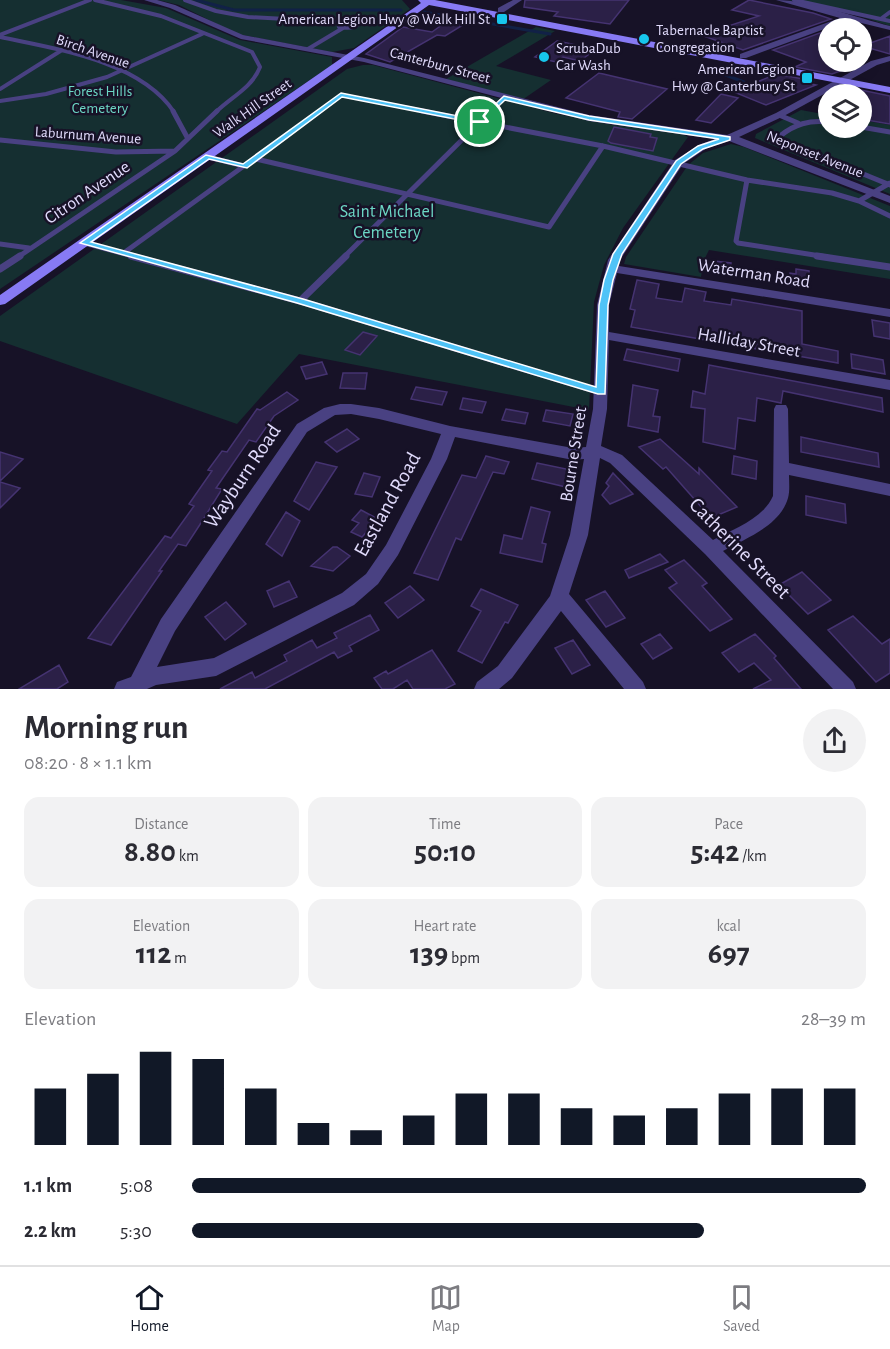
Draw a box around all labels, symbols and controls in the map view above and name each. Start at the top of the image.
place label: American Legion Hwy @ Walk Hill St [278,12,490,27]
marker: American Legion Hwy @ Walk Hill St [495,12,509,26]
map controls [818,18,872,138]
button: locate [818,18,872,72]
place label: Tabernacle Baptist Congregation [656,23,764,55]
street label: Birch Avenue [54,32,131,71]
marker: Tabernacle Baptist Congregation [637,32,651,46]
place label: ScrubaDub Car Wash [556,41,621,73]
street label: Canterbury Street [388,45,492,86]
marker: ScrubaDub Car Wash [537,50,551,64]
place label: American Legion Hwy @ Canterbury St [672,62,795,94]
marker: American Legion Hwy @ Canterbury St [800,71,814,85]
street label: Walk Hill Street [210,76,294,141]
park label: Forest Hills Cemetery [68,84,132,116]
button: layers [818,84,872,138]
pin [454,96,505,147]
icon: arrive [463,105,496,138]
street label: Laburnum Avenue [34,124,142,147]
street label: Neponset Avenue [764,128,865,181]
street label: Citron Avenue [42,158,133,228]
park label: Saint Michael Cemetery [340,203,434,242]
street label: Waterman Road [696,256,811,292]
street label: Halliday Street [696,325,802,361]
street label: Bourne Street [558,405,590,503]
street label: Wayburn Road [200,421,285,532]
street label: Eastland Road [350,449,425,560]
street label: Catherine Street [685,494,794,603]
button: share [803,709,866,772]
text: Morning run [24,712,188,745]
text: 08:20 · 8 × 1.1 km [24,753,152,773]
text: Distance [134,816,188,832]
text: Time [429,816,461,832]
text: Pace [714,816,743,832]
text: 8.80 [124,837,176,867]
text: 50:10 [414,837,476,867]
text: 5:42 [690,837,740,867]
text: km [176,848,199,864]
text: /km [740,848,767,864]
text: Elevation [132,918,190,934]
text: Heart rate [414,918,476,934]
text: kcal [716,918,741,934]
text: 112 [136,939,171,969]
text: 139 [410,939,448,969]
text: 697 [708,939,750,969]
text: m [171,950,187,966]
text: bpm [448,950,480,966]
text: Elevation [24,1009,96,1029]
text: 28–39 m [801,1009,866,1029]
text: 1.1 km [24,1176,72,1196]
text: 5:08 [120,1176,153,1196]
text: 2.2 km [24,1221,76,1241]
text: 5:30 [120,1221,152,1241]
tab: Home [130,1281,169,1336]
tab: Map [429,1281,462,1336]
tab: Saved [723,1281,760,1336]

